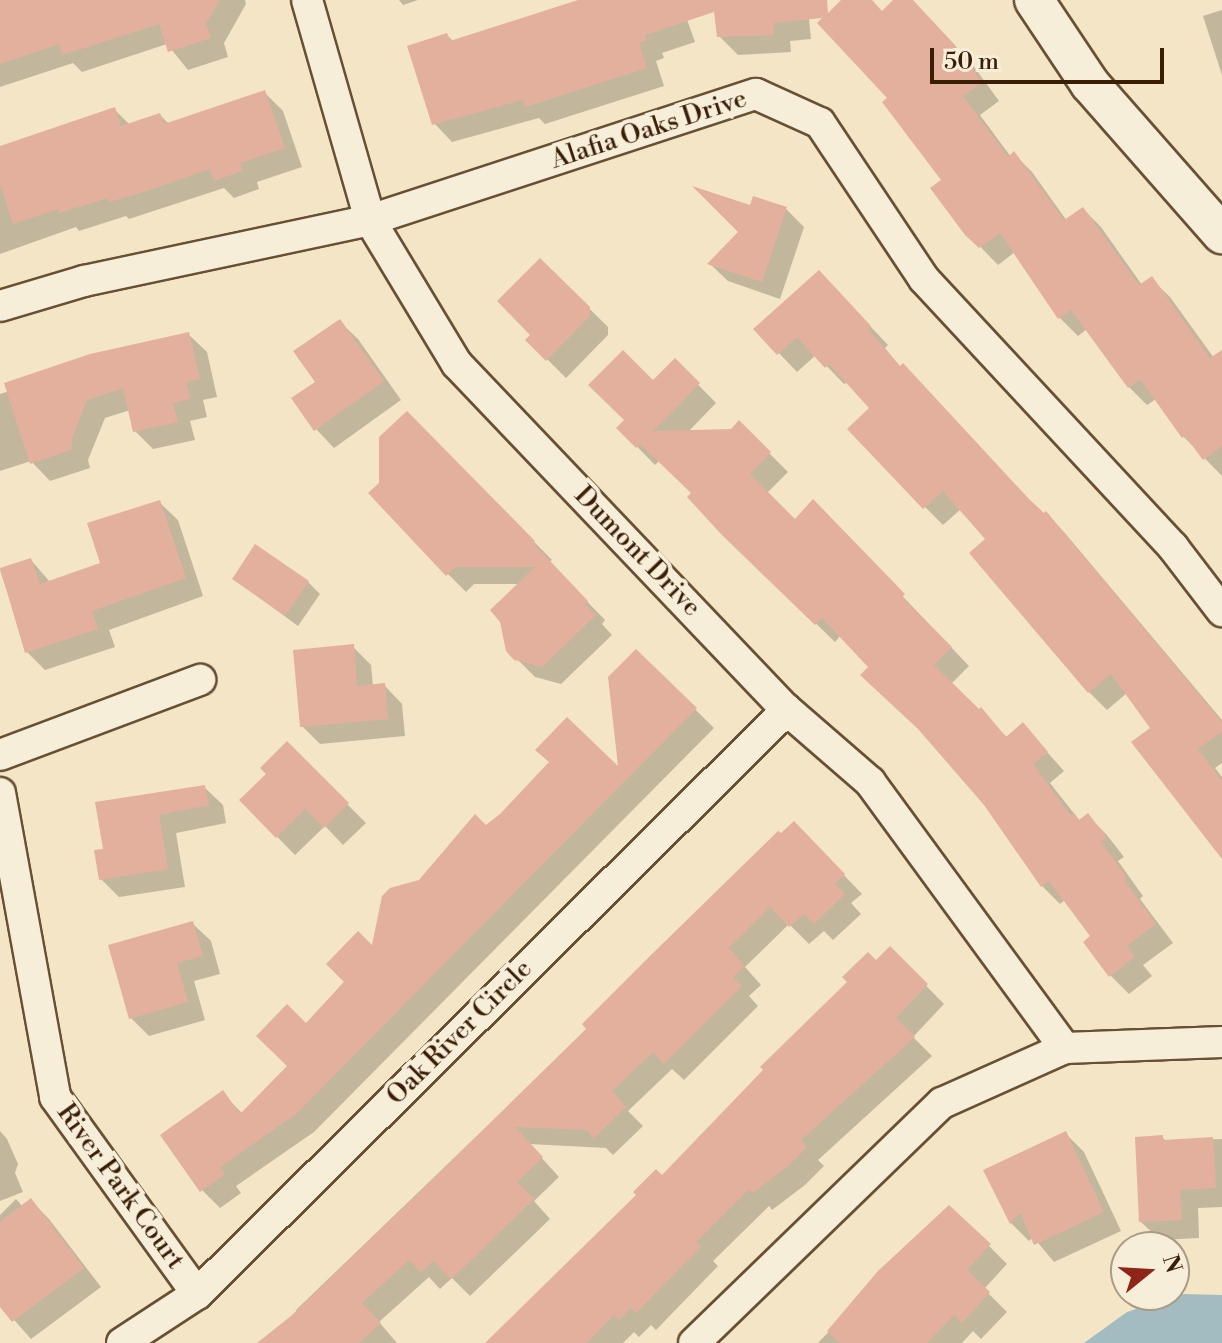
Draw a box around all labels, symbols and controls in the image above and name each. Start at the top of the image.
scale bar [934,32,1168,82]
text: 50 m [944,47,999,77]
street label: Alafia Oaks Drive [547,84,751,176]
street label: Dumont Drive [567,481,707,623]
street label: Oak River Circle [381,954,539,1112]
street label: River Park Court [50,1098,190,1276]
north arrow [1110,1231,1190,1311]
text: N [1156,1252,1187,1276]

